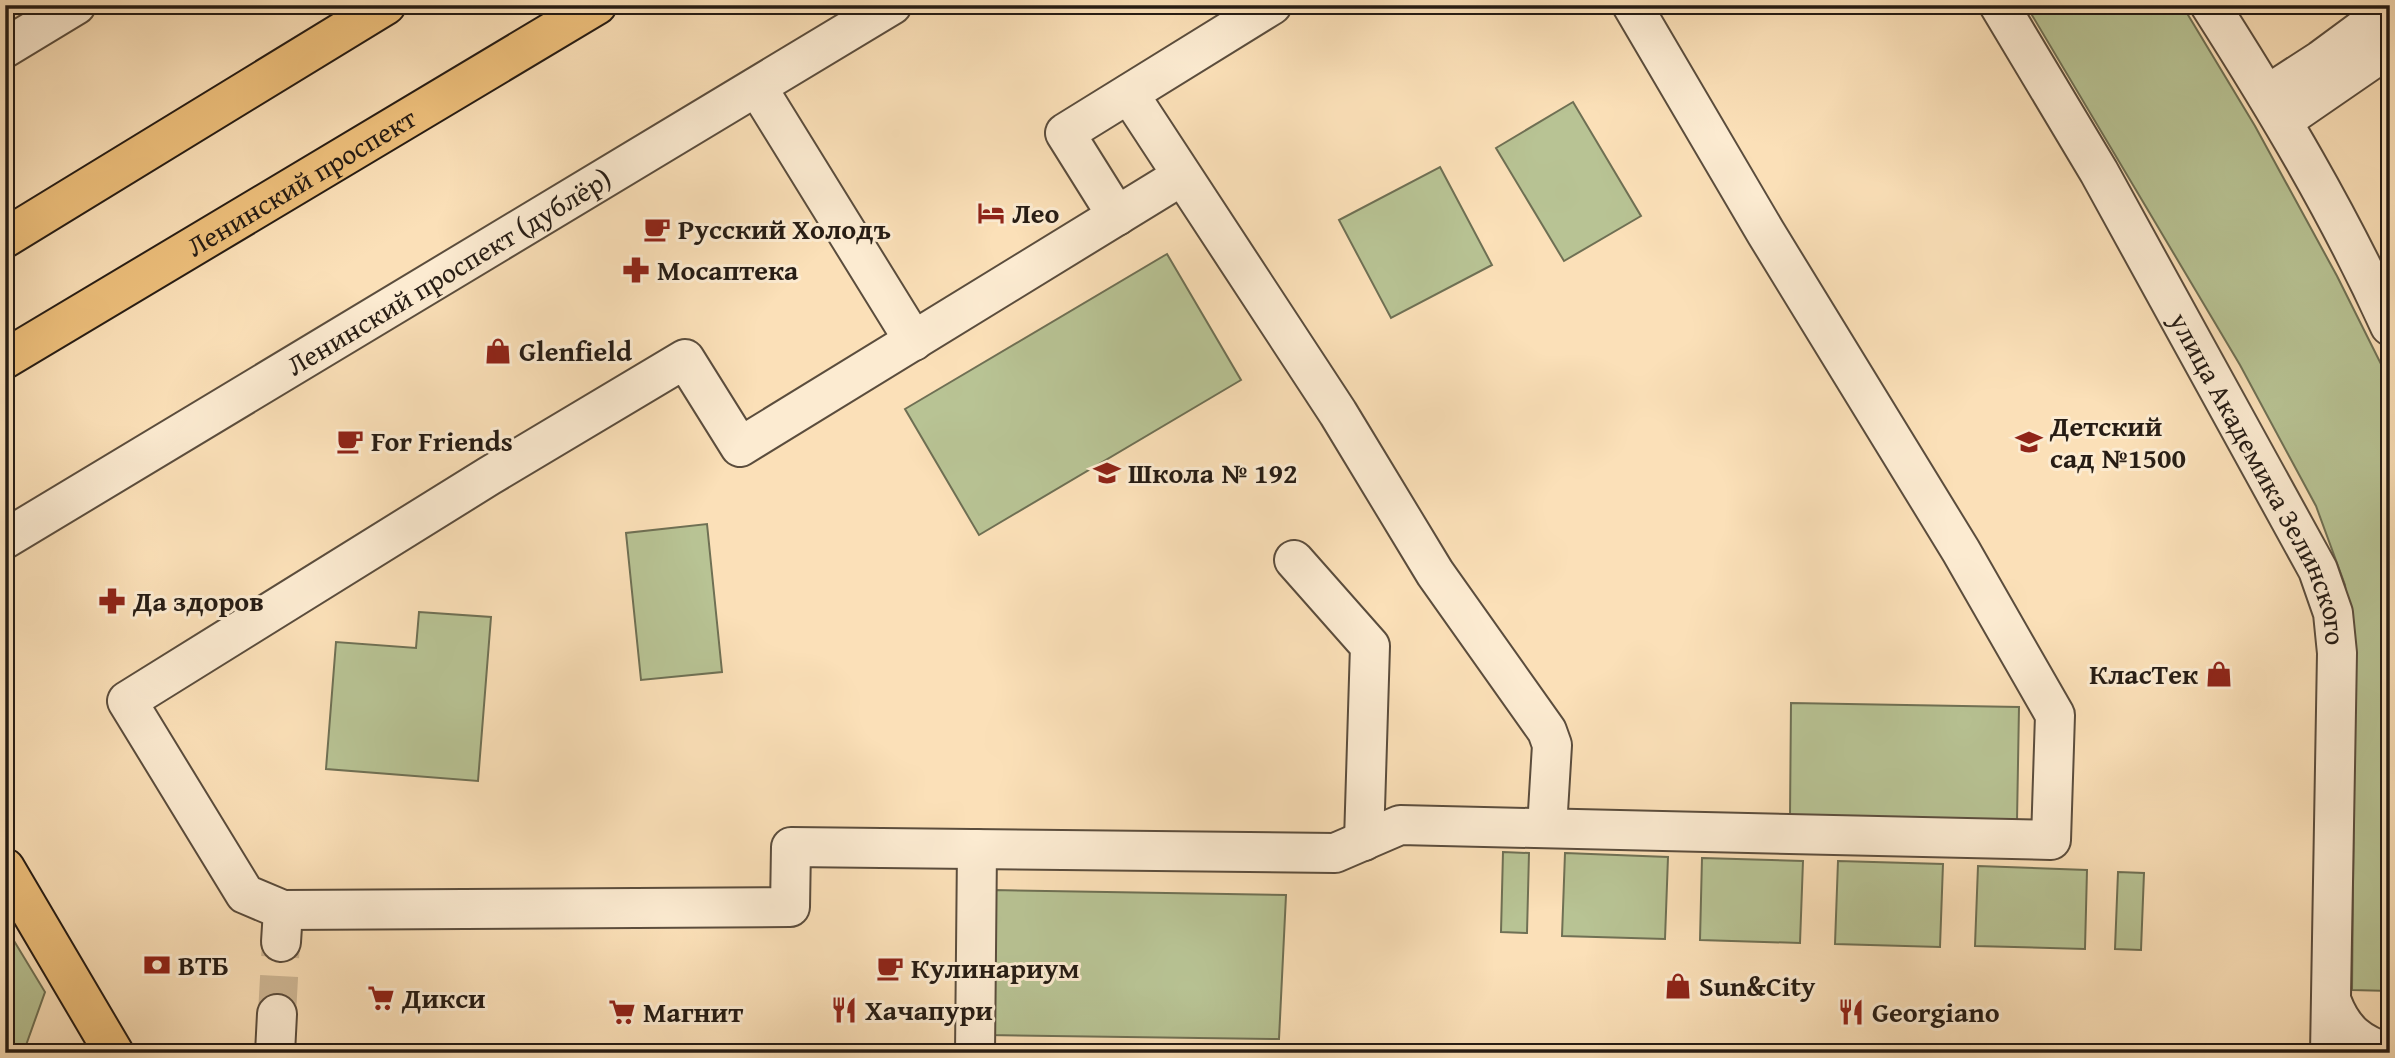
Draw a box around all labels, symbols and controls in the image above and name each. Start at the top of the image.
street label: Ленинский проспект [178,97,424,266]
street label: Ленинский проспект (дублёр) [278,158,619,385]
place label: Лео [1012,192,1059,233]
hotel icon: Лео [976,198,1006,228]
place label: Русский Холодъ [678,208,891,249]
cafe icon: Русский Холодъ [642,214,672,244]
place label: Мосаптека [657,249,799,290]
pharmacy icon: Мосаптека [621,255,651,285]
street label: улица Академика Зелинского [2159,303,2357,647]
place label: Glenfield [519,330,633,371]
shop icon: Glenfield [483,336,513,366]
place label: Детский сад №1500 [2049,405,2186,478]
place label: For Friends [371,420,513,461]
cafe icon: For Friends [335,426,365,456]
school or university icon: Детский сад №1500 [2014,427,2044,457]
place label: Школа № 192 [1128,452,1297,493]
school or university icon: Школа № 192 [1092,458,1122,488]
place label: Да здоров [132,580,264,621]
pharmacy icon: Да здоров [97,586,127,616]
place label: КласТек [2089,653,2199,694]
shop icon: КласТек [2204,659,2234,689]
place label: ВТБ [178,944,229,985]
place label: Кулинариум [911,947,1079,988]
bank icon: ВТБ [142,950,172,980]
cafe icon: Кулинариум [875,953,905,983]
place label: Sun&City [1699,965,1816,1006]
shop icon: Sun&City [1663,971,1693,1001]
place label: Дикси [401,977,486,1018]
supermarket icon: Дикси [366,983,396,1013]
place label: Хачапури [865,989,993,1030]
place label: Магнит [643,991,743,1032]
place label: Georgiano [1872,991,2000,1032]
restaurant icon: Хачапури [829,995,859,1025]
supermarket icon: Магнит [607,997,637,1027]
restaurant icon: Georgiano [1836,997,1866,1027]

